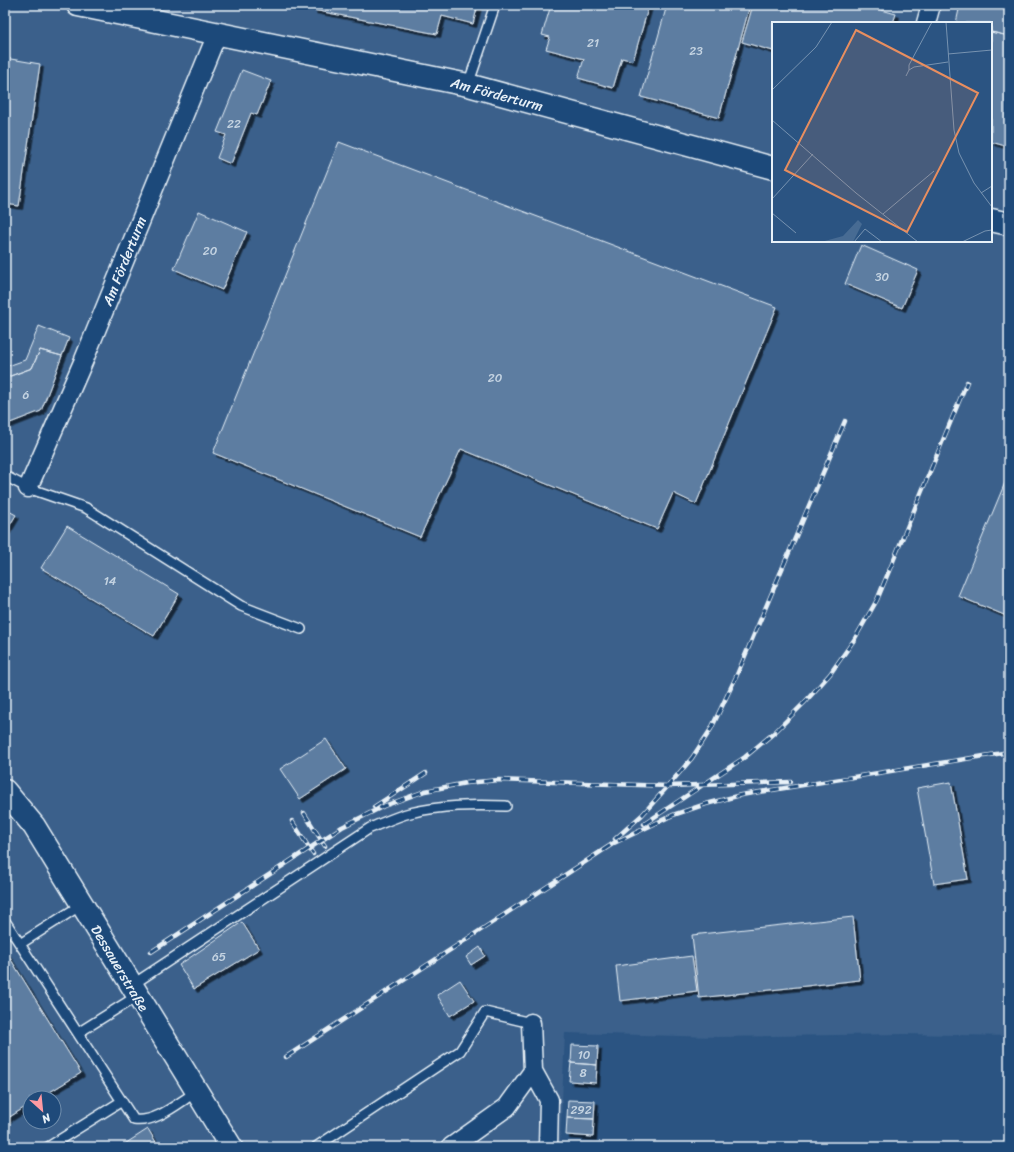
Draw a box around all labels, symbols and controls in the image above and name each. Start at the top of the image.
inset map [772,22,992,242]
house number: 21 [587,32,599,54]
house number: 23 [689,40,703,62]
street label: Am Förderturm [447,70,546,119]
house number: 22 [227,113,241,135]
street label: Am Förderturm [95,212,154,311]
house number: 20 [203,240,218,262]
house number: 30 [875,266,889,288]
house number: 20 [488,367,503,389]
house number: 6 [23,384,30,406]
house number: 14 [104,570,117,592]
street label: Dessauerstraße [84,920,156,1017]
house number: 65 [212,946,226,968]
house number: 10 [578,1044,591,1066]
house number: 8 [579,1062,587,1084]
north arrow [22,1090,62,1130]
house number: 292 [570,1099,592,1121]
text: N [38,1108,55,1129]

